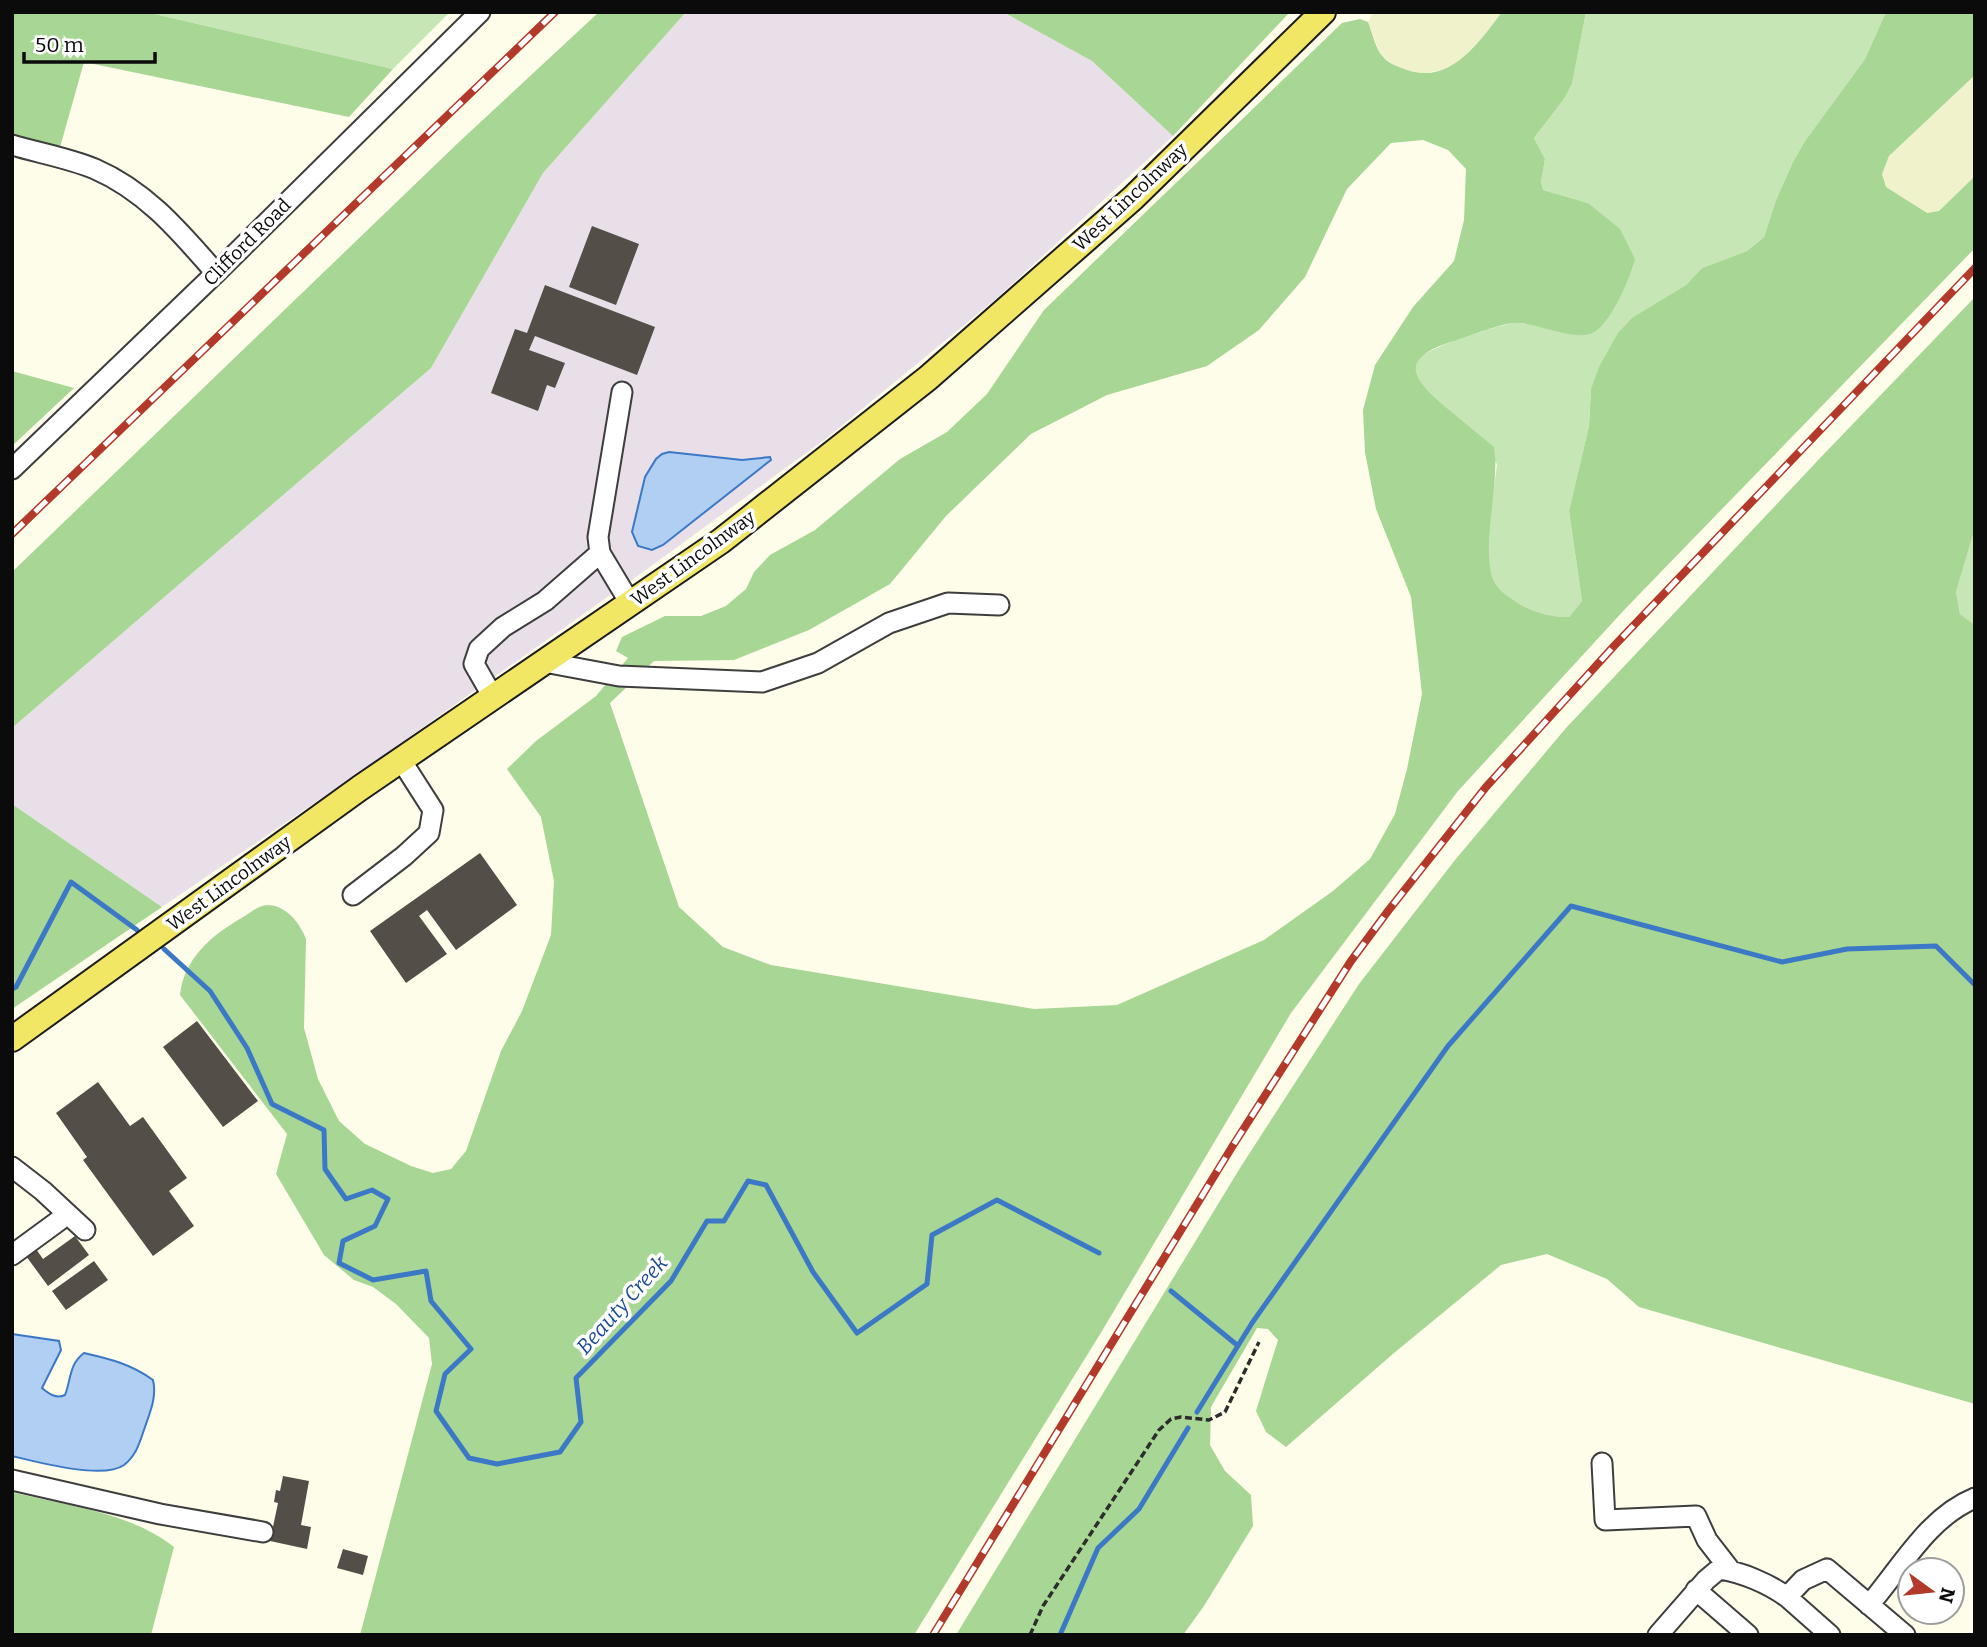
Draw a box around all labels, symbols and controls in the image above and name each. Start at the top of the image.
scale bar [24,21,156,65]
text: 50 m [35,32,84,58]
street label: West Lincolnway [1068,137,1193,256]
street label: Clifford Road [198,193,296,291]
street label: West Lincolnway [626,505,760,611]
street label: West Lincolnway [162,830,296,936]
water label: Beauty Creek [571,1250,674,1360]
north arrow [1896,1556,1966,1626]
text: N [1934,1585,1960,1606]

